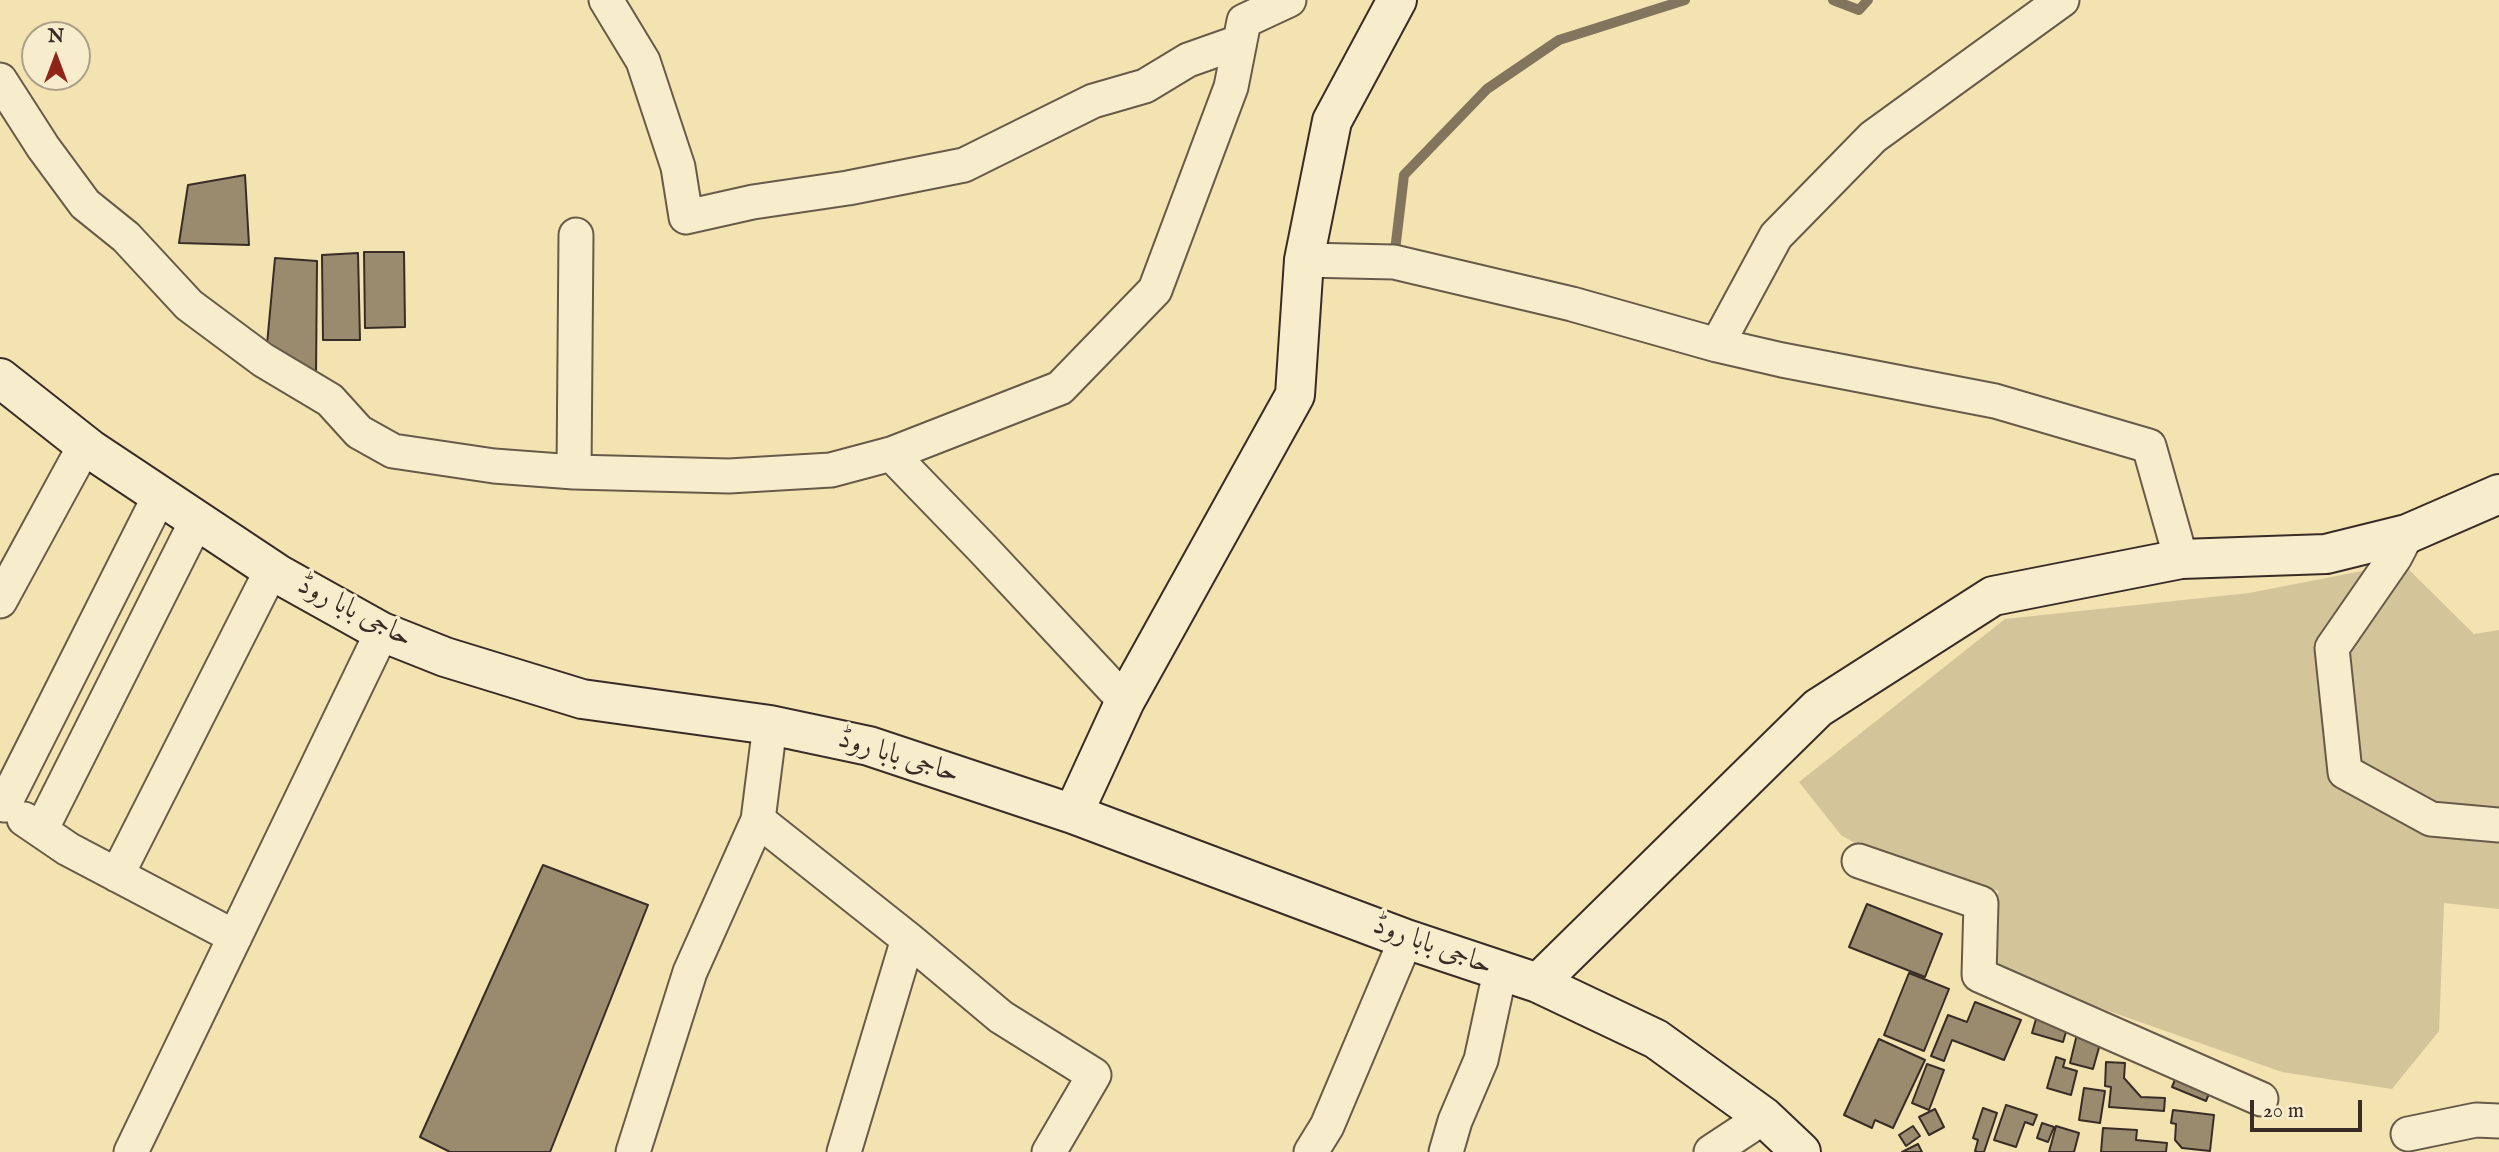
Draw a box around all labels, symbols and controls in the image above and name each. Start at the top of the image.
north arrow [21,21,91,91]
text: N [48,25,64,49]
street label: حاجی بابا روڈ [291,570,417,656]
street label: حاجی بابا روڈ [834,724,962,792]
street label: حاجی بابا روڈ [1368,910,1496,984]
scale bar [2254,1086,2366,1130]
text: 20 m [2263,1098,2304,1125]

